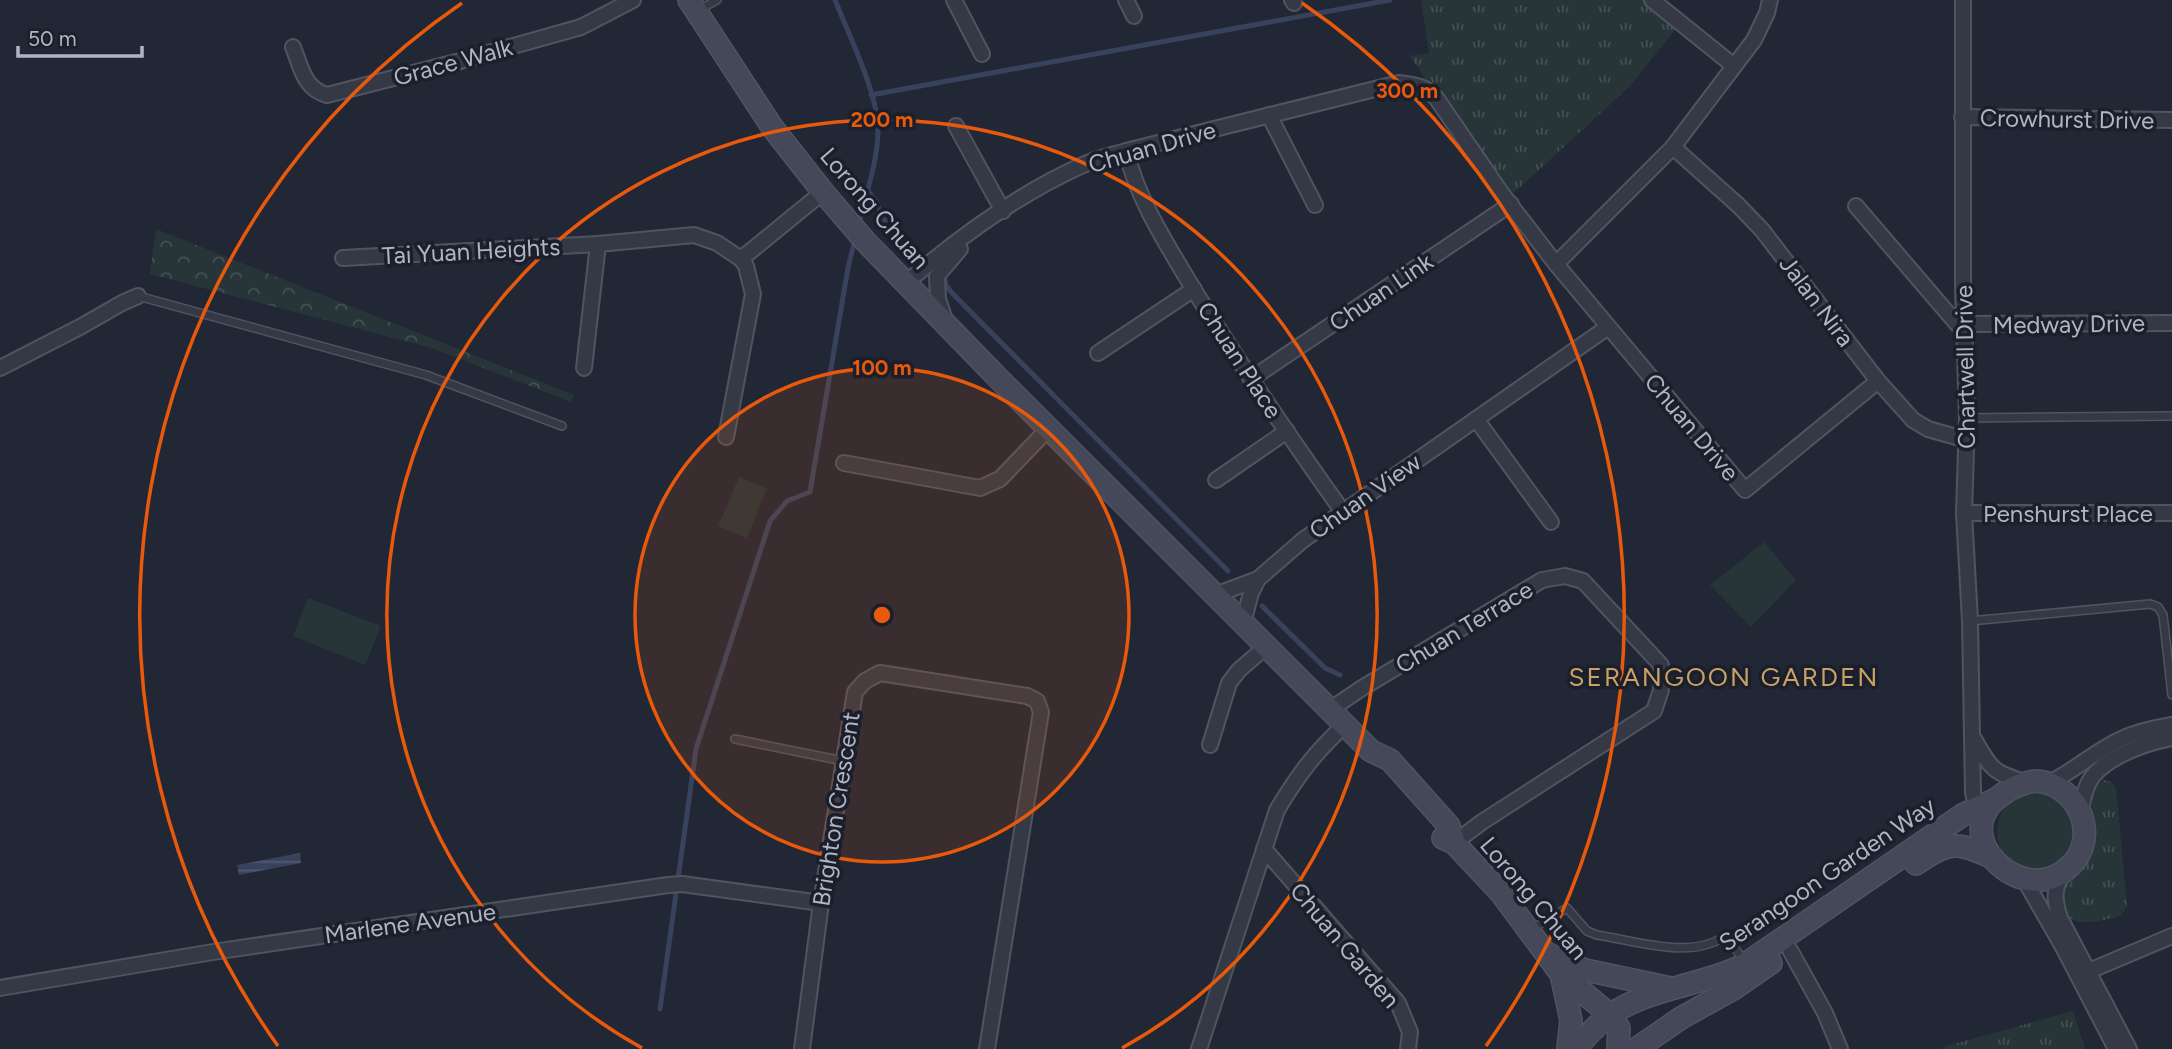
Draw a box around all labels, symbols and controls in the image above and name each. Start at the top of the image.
scale bar [18,14,142,58]
text: 50 m [28,26,77,51]
street label: Grace Walk [390,32,516,92]
text: 300 m [1376,78,1438,103]
street label: Crowhurst Drive [1980,103,2154,135]
text: 200 m [851,107,913,132]
street label: Chuan Drive [1085,115,1219,179]
street label: Lorong Chuan [814,141,936,275]
street label: Tai Yuan Heights [381,232,561,270]
street label: Chuan Link [1324,247,1439,337]
street label: Jalan Nira [1774,250,1860,352]
street label: Chartwell Drive [1949,285,1981,449]
street label: Chuan Place [1192,296,1288,424]
street label: Medway Drive [1993,308,2145,340]
text: 100 m [852,355,912,380]
street label: Chuan Drive [1639,367,1745,487]
street label: Chuan View [1304,447,1426,545]
street label: Penshurst Place [1983,499,2153,528]
street label: Chuan Terrace [1390,575,1538,679]
centre of rings [870,603,894,627]
district label: SERANGOON GARDEN [1569,661,1879,693]
street label: Brighton Crescent [806,710,866,908]
street label: Serangoon Garden Way [1713,791,1941,957]
street label: Lorong Chuan [1474,831,1594,965]
street label: Chuan Garden [1284,876,1406,1014]
street label: Marlene Avenue [323,897,497,949]

